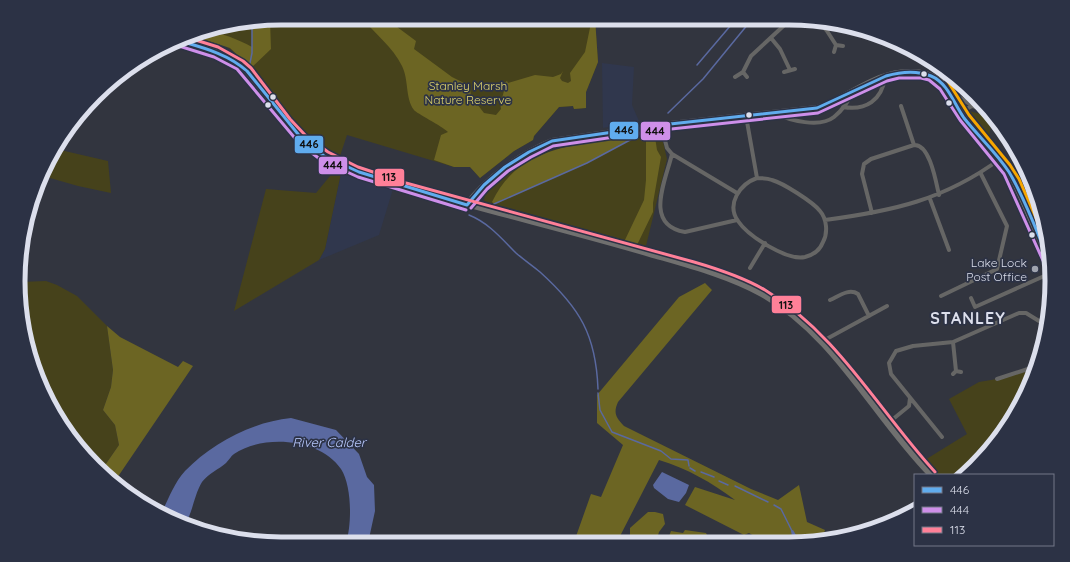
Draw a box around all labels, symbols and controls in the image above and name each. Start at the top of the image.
unlabelled marker [919,69,929,79]
park label: Stanley Marsh Nature Reserve [425,78,512,107]
unlabelled marker [268,92,278,102]
unlabelled marker [944,98,954,108]
unlabelled marker [263,100,273,110]
unlabelled marker [744,110,754,120]
line badge: 446 [609,121,639,140]
line badge: 444 [640,121,671,141]
text: 446 [614,123,634,137]
text: 444 [645,124,665,138]
line badge: 446 [294,135,324,154]
text: 446 [299,137,319,151]
line badge: 444 [318,156,348,175]
text: 444 [323,158,343,172]
line badge: 113 [374,168,405,187]
text: 113 [382,170,396,184]
unlabelled marker [1027,230,1037,240]
place label: Lake Lock Post Office [966,255,1027,284]
marker: Lake Lock Post Office [1030,264,1040,274]
line badge: 113 [771,295,802,314]
text: 113 [779,298,793,312]
district label: STANLEY [930,308,1006,328]
water label: River Calder [292,434,368,450]
legend [914,474,1054,546]
text: 446 [950,482,970,497]
text: 444 [950,502,969,517]
text: 113 [950,522,965,537]

